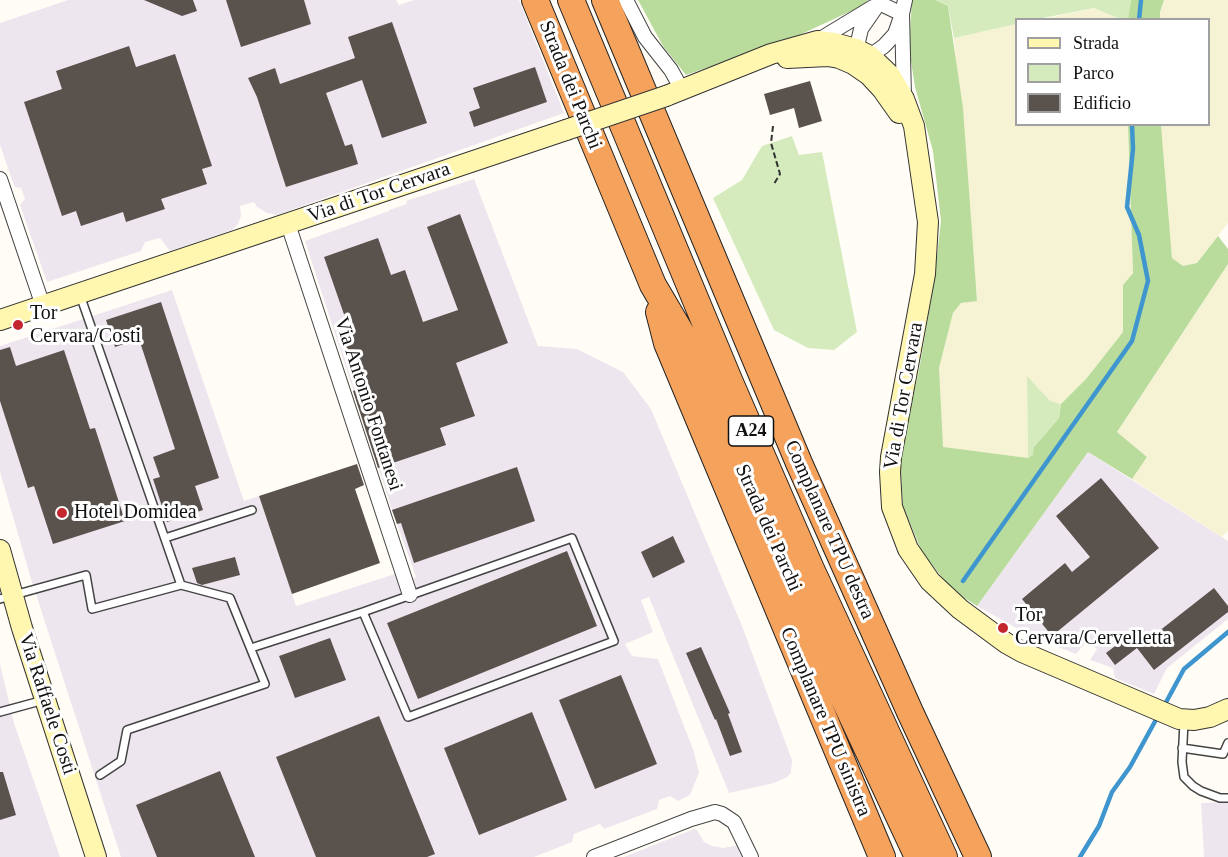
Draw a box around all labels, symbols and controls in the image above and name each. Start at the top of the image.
street label: Strada dei Parchi [533,17,607,153]
legend [1015,18,1210,126]
text: Strada [1073,33,1119,53]
text: Parco [1073,63,1114,83]
text: Edificio [1073,93,1131,113]
street label: Via di Tor Cervara [305,157,453,229]
place label: Tor Cervara/Costi [30,302,141,349]
street label: Via Antonio Fontanesi [329,314,407,494]
marker: Tor Cervara/Costi [11,318,25,332]
street label: Via di Tor Cervara [879,321,929,471]
road number: A24 [728,416,774,446]
street label: Complanare TPU destra [779,437,879,623]
street label: Strada dei Parchi [729,461,807,595]
place label: Hotel Domidea [74,501,197,525]
marker: Hotel Domidea [55,506,69,520]
place label: Tor Cervara/Cervelletta [1015,604,1172,651]
marker: Tor Cervara/Cervelletta [996,621,1010,635]
street label: Complanare TPU sinistra [774,624,876,820]
street label: Via Raffaele Costi [13,630,81,778]

